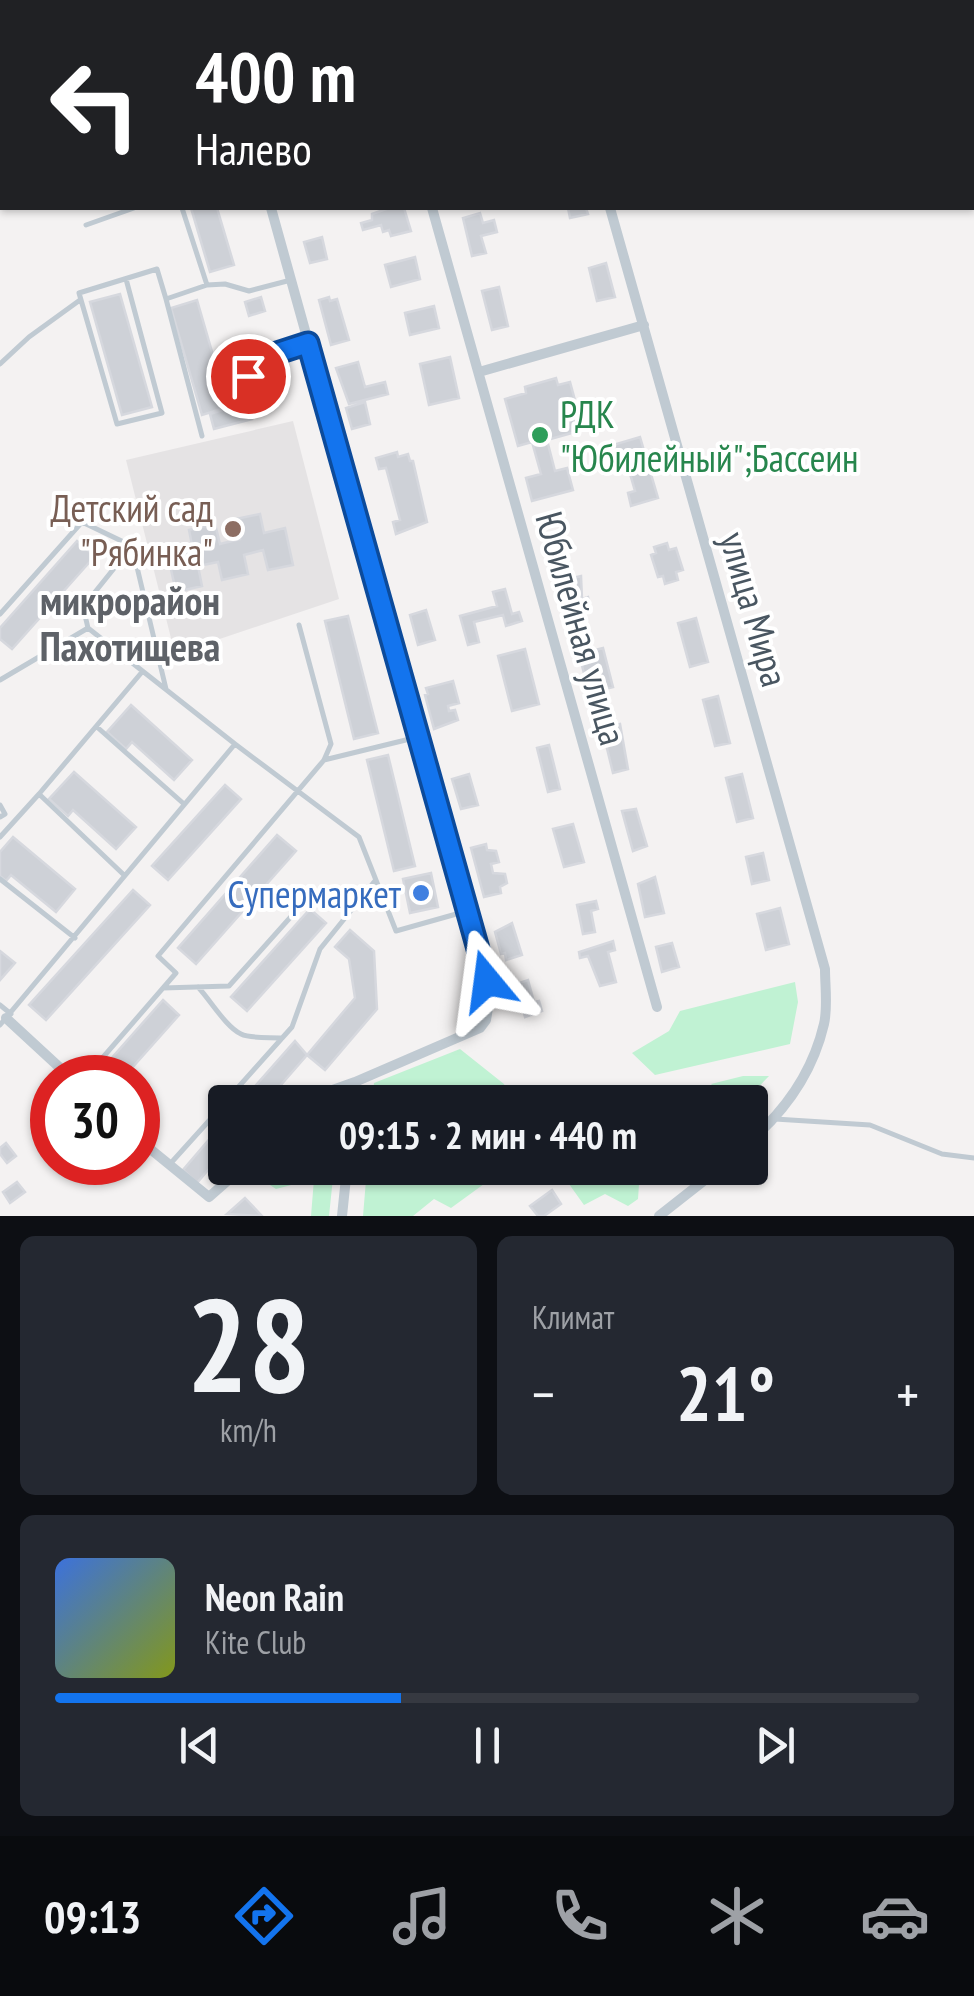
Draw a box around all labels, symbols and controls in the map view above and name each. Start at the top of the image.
text: 400 m [195,31,356,121]
icon: left [30,40,160,170]
text: Налево [195,119,312,177]
pin [206,334,291,419]
icon: arrive [221,349,276,404]
place label: РДК "Юбилейный";Бассеин [560,389,859,482]
marker: РДК "Юбилейный";Бассеин [529,424,551,446]
place label: Детский сад "Рябинка" [51,483,213,576]
street label: Юбилейная улица [525,506,639,750]
marker: Детский сад "Рябинка" [222,518,244,540]
street label: улица Мира [710,526,800,692]
district label: микрорайон Пахотищева [40,574,220,672]
place label: Супермаркет [227,869,402,918]
marker: Супермаркет [410,882,432,904]
position arrow [435,929,539,1033]
speed limit sign: 30 [30,1055,160,1185]
text: 09:15 · 2 мин · 440 m [339,1110,637,1159]
text: 28 [186,1260,311,1428]
text: Климат [532,1296,614,1338]
text: 21° [676,1345,775,1442]
text: − [532,1358,555,1429]
text: + [896,1358,919,1429]
text: km/h [220,1409,277,1451]
text: Neon Rain [205,1572,344,1621]
text: Kite Club [205,1621,306,1663]
icon: previous [172,1718,227,1773]
icon: pause [460,1718,515,1773]
icon: next [748,1718,803,1773]
icon: directions [229,1881,299,1951]
icon: music [387,1881,457,1951]
icon: phone [545,1881,615,1951]
icon: climate [702,1881,772,1951]
icon: car [860,1881,930,1951]
text: 09:13 [44,1887,141,1945]

